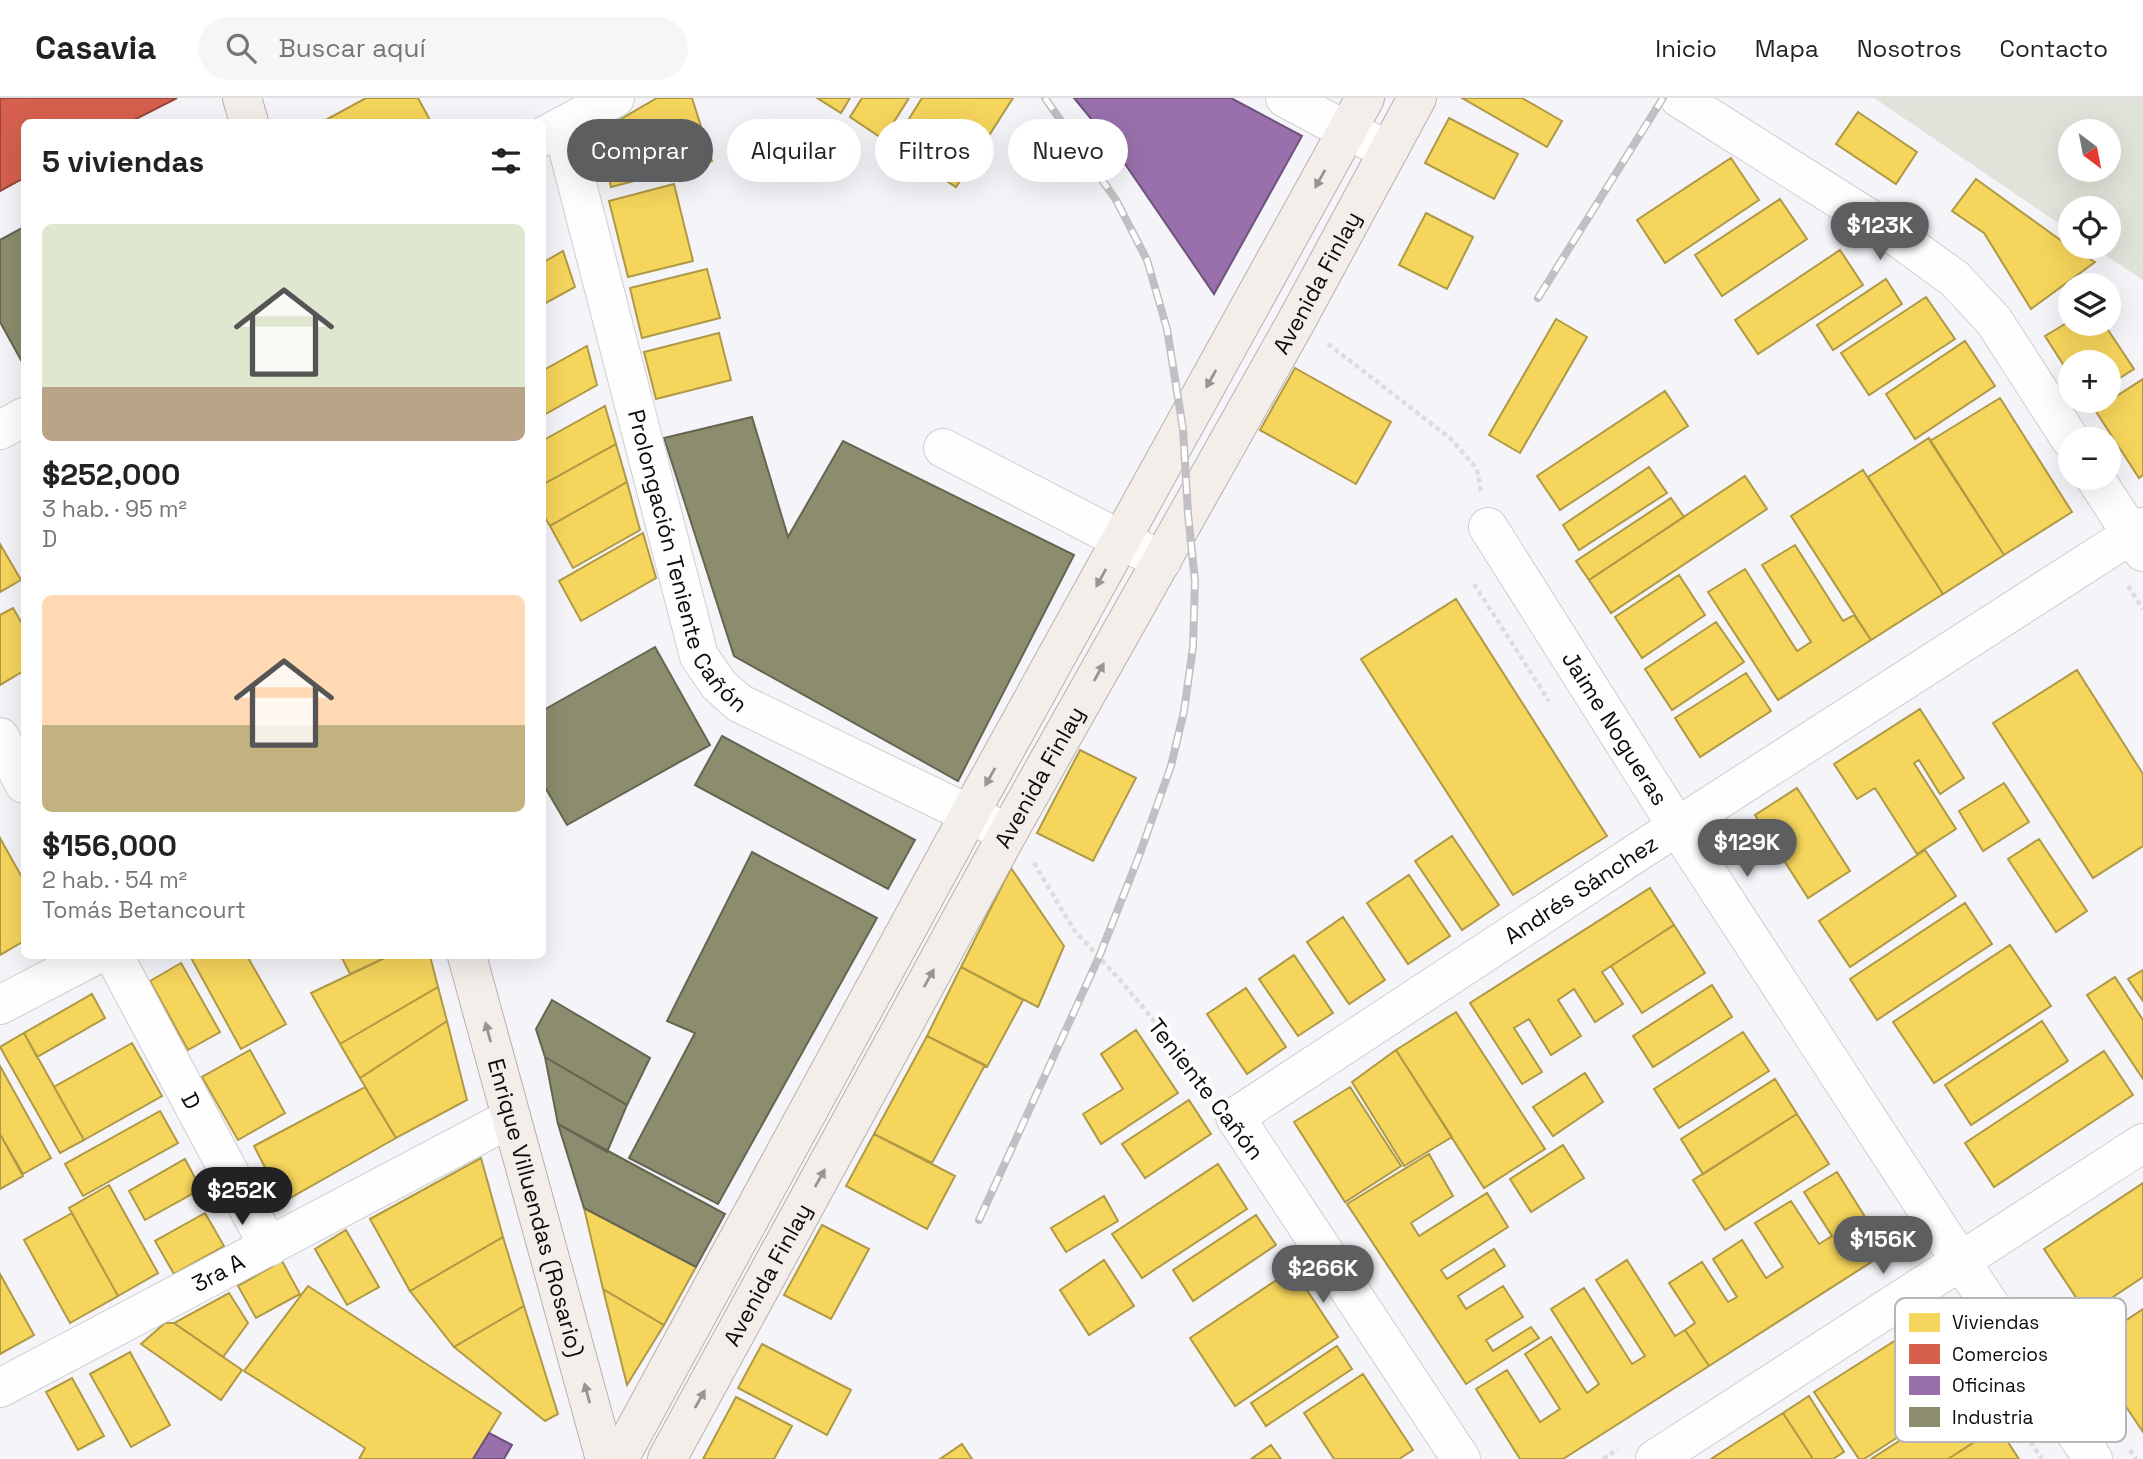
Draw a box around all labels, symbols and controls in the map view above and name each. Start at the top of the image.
search box [198,17,688,80]
text: Casavia [35,27,156,69]
icon: search [222,29,260,67]
text: Buscar aquí [278,31,426,65]
text: Inicio [1655,33,1717,64]
text: Mapa [1755,33,1819,64]
text: Nosotros [1857,33,1962,64]
text: Contacto [2000,33,2108,64]
chip: Comprar [567,119,713,182]
chip: Alquilar [727,119,861,182]
chip: Filtros [875,119,994,182]
chip: Nuevo [1008,119,1128,182]
north arrow [2058,119,2121,182]
map controls [2058,119,2121,490]
text: 5 viviendas [42,142,204,181]
icon: filters [487,142,525,180]
one-way arrow [1314,170,1326,189]
button: locate [2058,196,2121,259]
pin: $123K [1831,202,1929,262]
street label: Avenida Finlay [1266,206,1368,359]
text: $123K [1847,210,1913,240]
icon: home [221,269,347,395]
button: layers [2058,273,2121,336]
button: + [2058,350,2121,413]
one-way arrow [1205,369,1217,389]
street label: Prolongación Teniente Cañón [621,406,754,719]
button: − [2058,427,2121,490]
text: $252,000 [42,455,180,494]
text: 3 hab. · 95 m² [42,494,187,524]
text: D [42,524,57,554]
one-way arrow [1095,568,1107,588]
icon: home [221,640,347,766]
street label: Jaime Nogueras [1555,645,1675,811]
one-way arrow [1093,662,1105,682]
street label: Avenida Finlay [988,701,1091,853]
one-way arrow [984,767,996,787]
pin: $129K [1698,820,1796,879]
text: $156,000 [42,826,177,865]
text: $129K [1714,827,1780,857]
street label: Andrés Sánchez [1498,828,1663,951]
text: 2 hab. · 54 m² [42,865,187,895]
text: Tomás Betancourt [42,895,246,925]
one-way arrow [923,968,935,988]
street label: Teniente Cañón [1141,1012,1271,1166]
one-way arrow [482,1021,492,1042]
street label: Enrique Villuendas (Rosario) [481,1055,591,1360]
street label: D [174,1087,208,1115]
pin: $252K [193,1168,291,1227]
one-way arrow [814,1168,826,1188]
text: $252K [207,1175,277,1205]
street label: Avenida Finlay [716,1198,818,1351]
pin: $156K [1834,1216,1932,1276]
text: $156K [1850,1224,1916,1254]
street label: 3ra A [187,1246,250,1299]
pin: $266K [1274,1246,1372,1305]
text: $266K [1288,1253,1358,1283]
legend [1895,1298,2126,1442]
text: Viviendas [1952,1310,2039,1335]
text: Comercios [1952,1342,2048,1367]
text: Oficinas [1952,1373,2026,1398]
one-way arrow [581,1382,591,1403]
one-way arrow [694,1389,706,1409]
text: Industria [1952,1405,2034,1430]

